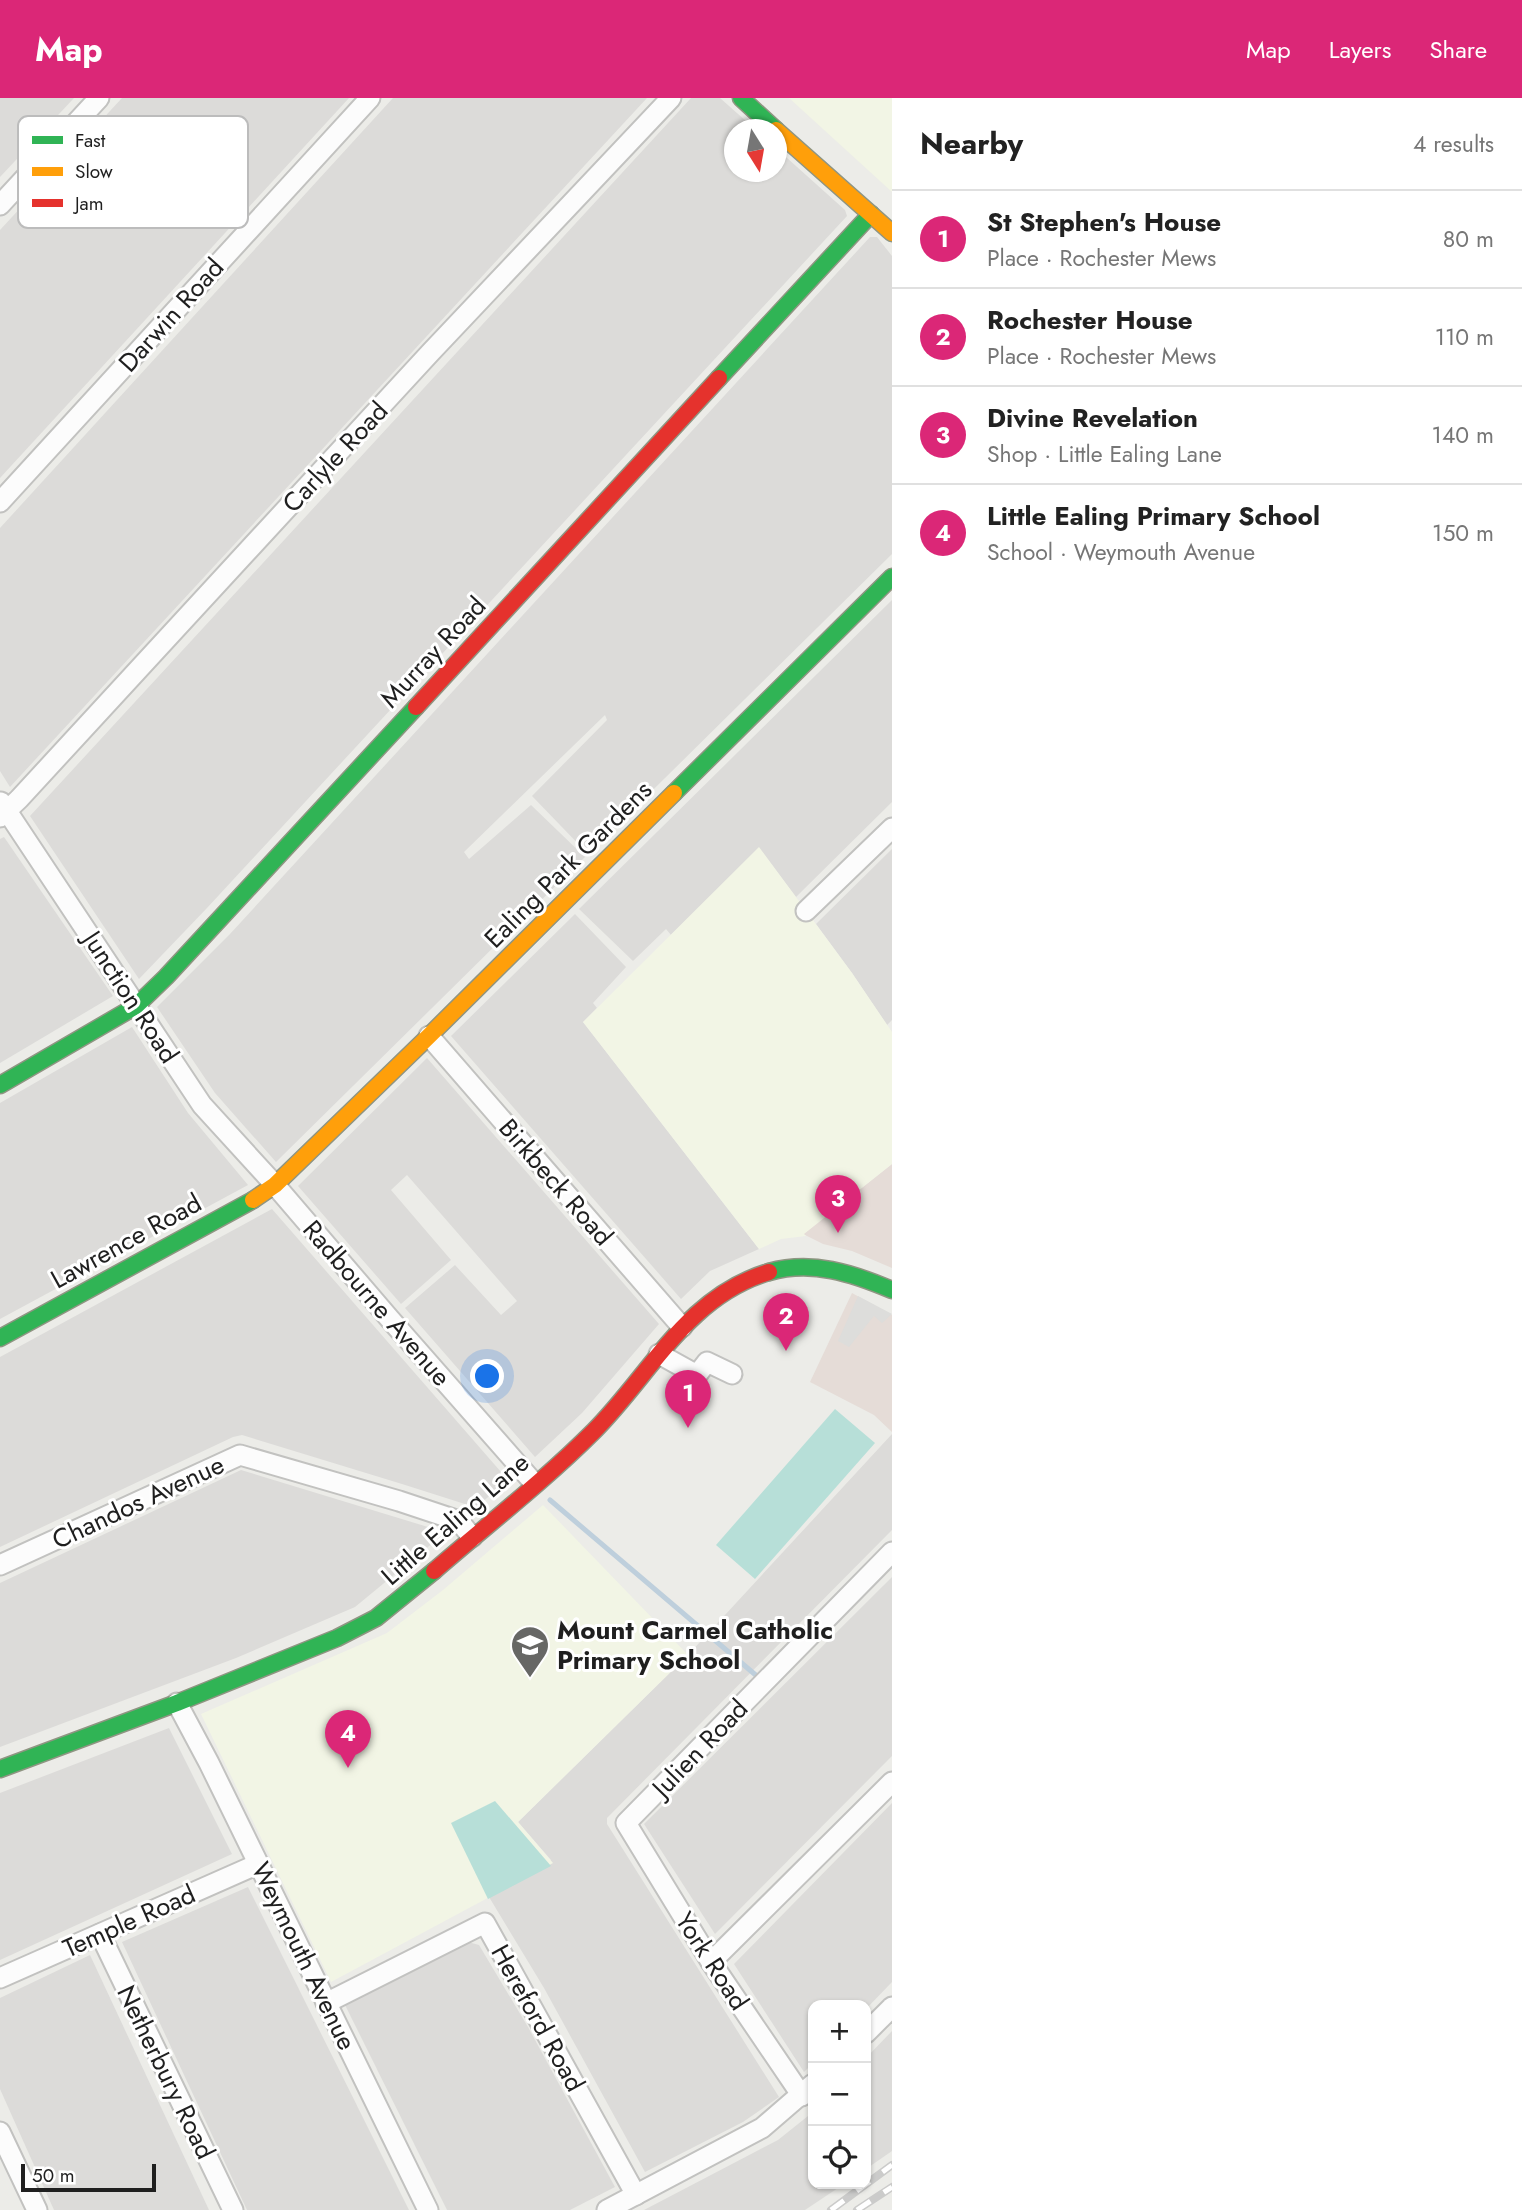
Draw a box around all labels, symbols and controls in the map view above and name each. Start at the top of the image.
text: Map [35,26,103,73]
text: Map [1246,32,1291,67]
text: Layers [1329,32,1391,67]
text: Share [1429,32,1487,67]
legend [18,116,248,228]
north arrow [724,119,787,182]
text: Nearby [920,122,1023,165]
text: Fast [75,127,106,154]
text: 4 results [1413,127,1494,161]
text: Slow [75,158,113,185]
text: Jam [72,190,104,217]
text: St Stephen's House [987,203,1221,241]
text: 1 [937,222,949,256]
text: 80 m [1443,222,1494,256]
text: Place · Rochester Mews [987,241,1216,275]
street label: Darwin Road [109,250,233,380]
text: Rochester House [987,301,1193,339]
text: 2 [935,320,951,354]
text: 110 m [1435,320,1494,354]
text: Place · Rochester Mews [987,339,1216,373]
street label: Carlyle Road [273,393,397,521]
text: Divine Revelation [987,399,1198,437]
text: 3 [936,418,950,452]
text: 140 m [1432,418,1494,452]
text: Shop · Little Ealing Lane [987,437,1222,471]
text: Little Ealing Primary School [987,497,1320,535]
text: 4 [935,516,951,550]
text: 150 m [1432,516,1494,550]
text: School · Weymouth Avenue [987,535,1255,569]
street label: Murray Road [371,588,495,716]
street label: Ealing Park Gardens [475,771,661,957]
street label: Junction Road [72,921,188,1071]
street label: Birkbeck Road [490,1110,622,1254]
pin: 3 [815,1175,861,1233]
street label: Lawrence Road [44,1184,208,1298]
street label: Radbourne Avenue [294,1212,460,1394]
pin: 2 [763,1293,809,1351]
your location [470,1359,504,1393]
pin: 1 [665,1370,711,1428]
street label: Little Ealing Lane [373,1444,537,1594]
street label: Chandos Avenue [46,1445,230,1559]
place label: Mount Carmel Catholic Primary School [557,1611,833,1679]
school or university icon: Mount Carmel Catholic Primary School [509,1624,551,1679]
street label: Julien Road [641,1690,757,1808]
pin: 4 [325,1710,371,1768]
street label: Weymouth Avenue [242,1856,366,2056]
street label: Temple Road [57,1875,201,1967]
street label: York Road [666,1904,758,2018]
street label: Hereford Road [482,1937,594,2099]
street label: Netherbury Road [107,1979,225,2165]
map controls [808,2000,871,2189]
button: + [808,2000,871,2063]
button: − [808,2063,871,2126]
button: locate [808,2126,871,2189]
scale bar [21,2161,156,2193]
text: 50 m [32,2162,75,2189]

